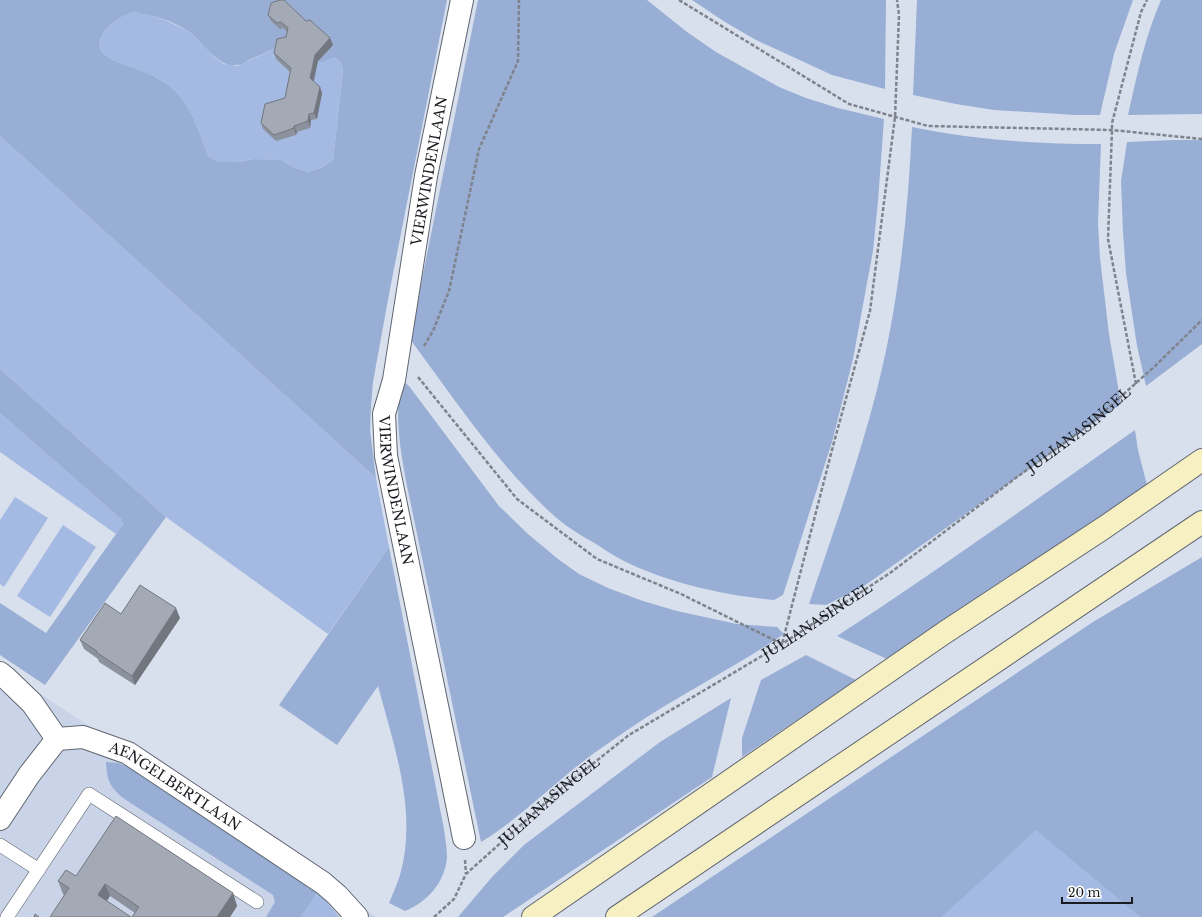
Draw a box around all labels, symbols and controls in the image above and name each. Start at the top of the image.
street label: VIERWINDENLAAN [407,94,451,248]
street label: JULIANASINGEL [1021,383,1134,477]
street label: VIERWINDENLAAN [375,414,417,567]
street label: JULIANASINGEL [757,578,875,664]
street label: AENGELBERTLAAN [106,738,245,835]
street label: JULIANASINGEL [493,753,603,851]
scale bar [1062,879,1132,905]
text: 20 m [1068,885,1100,900]

